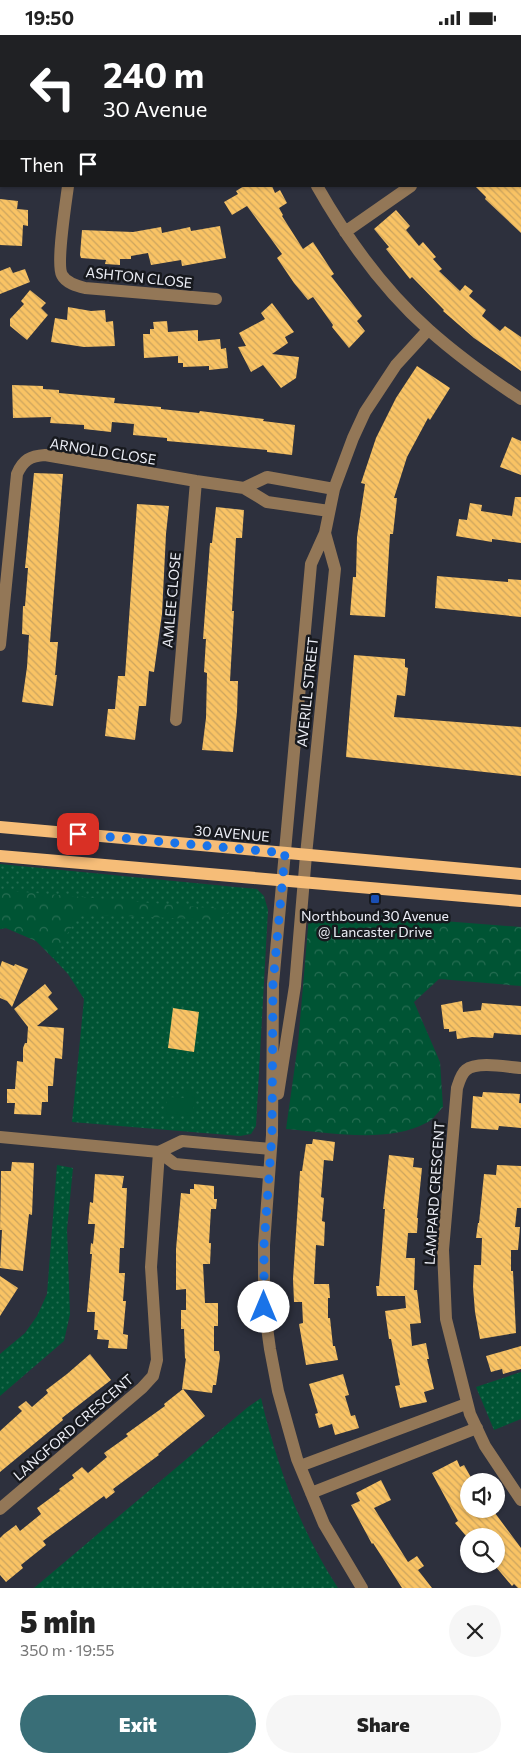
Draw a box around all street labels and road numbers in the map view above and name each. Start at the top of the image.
street label: ASHTON CLOSE [85,263,193,291]
street label: ARNOLD CLOSE [49,434,157,468]
street label: AMLEE CLOSE [158,552,184,648]
street label: AVERILL STREET [293,636,321,748]
street label: 30 AVENUE [194,821,270,845]
street label: LAMPARD CRESCENT [420,1121,448,1265]
street label: LANGFORD CRESCENT [10,1370,136,1484]

